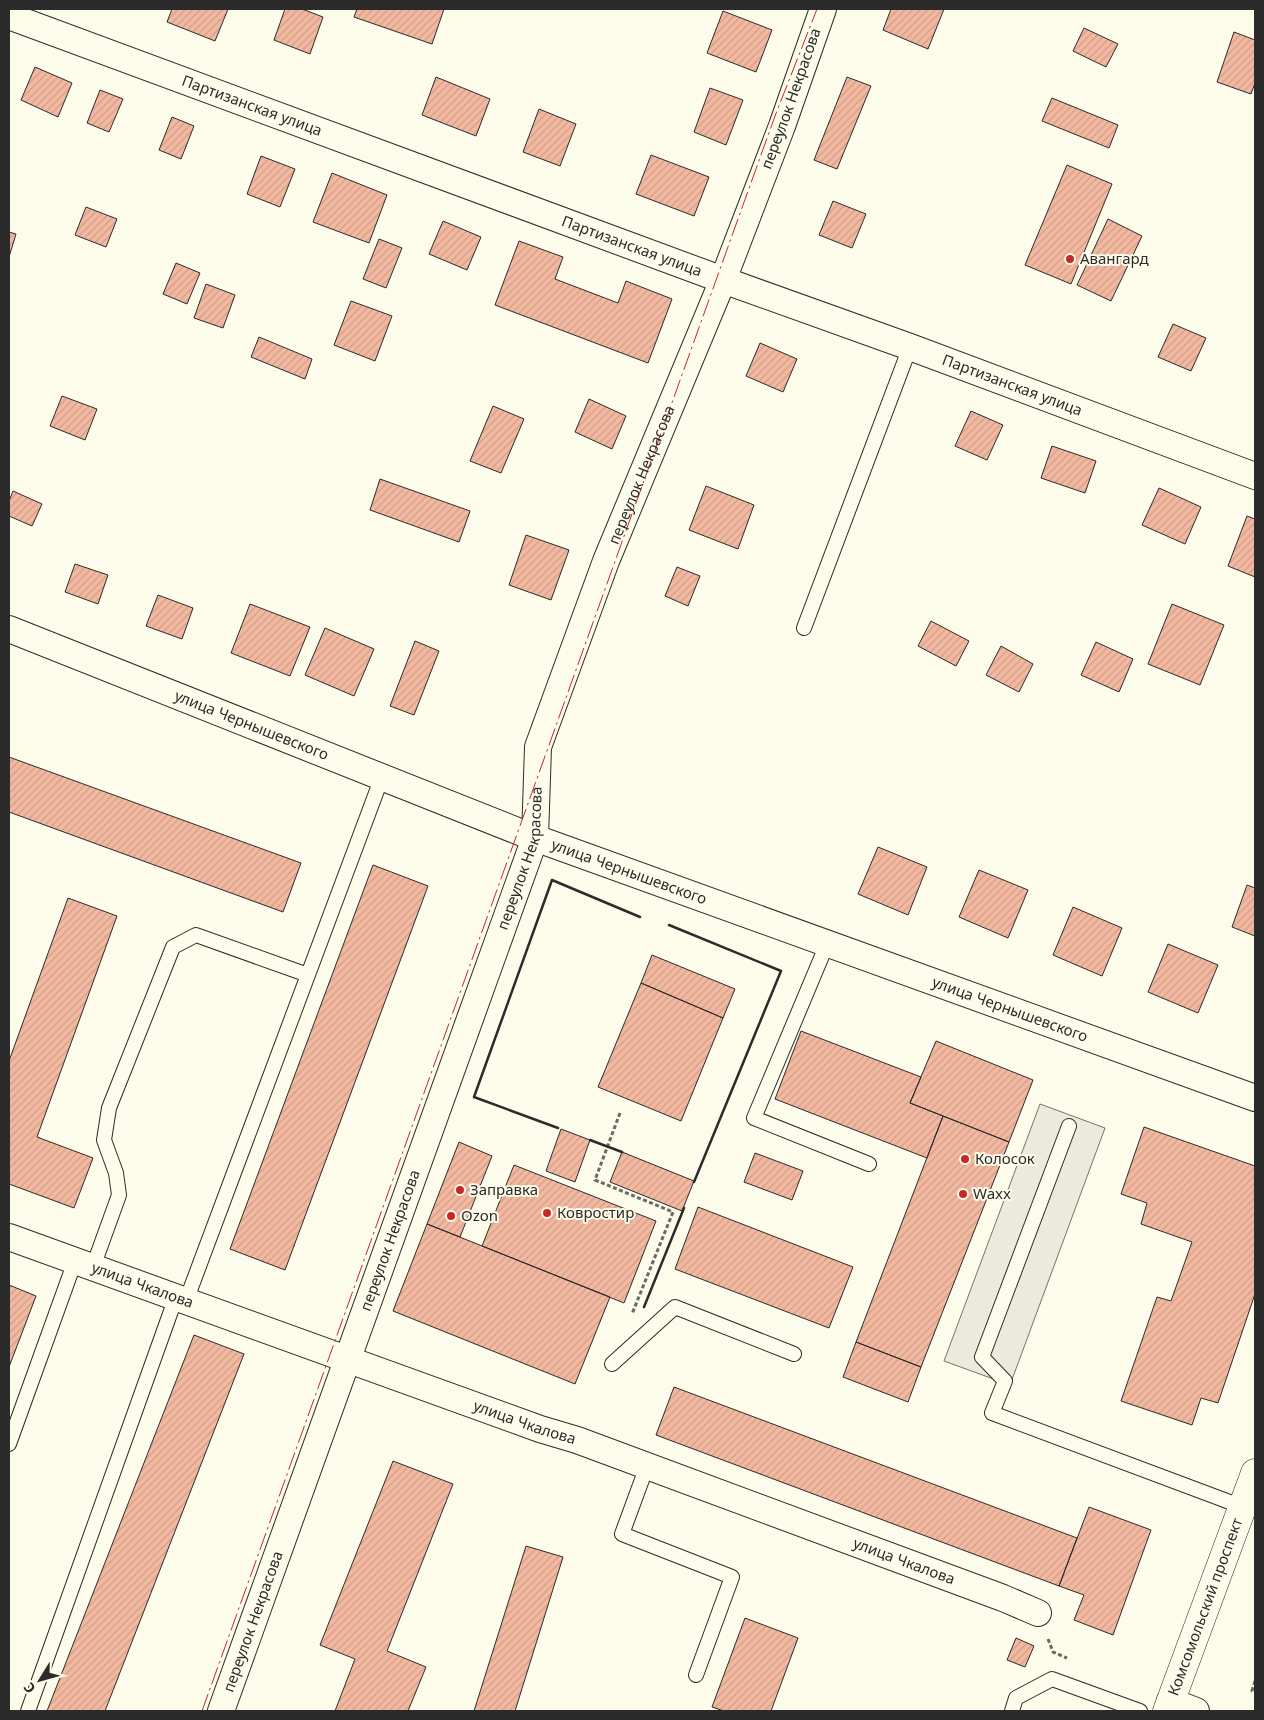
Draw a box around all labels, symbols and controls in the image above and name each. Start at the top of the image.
street label: переулок Некрасова [755,25,825,172]
street label: Партизанская улица [179,70,325,140]
street label: Партизанская улица [559,210,705,280]
place label: Авангард [1080,248,1149,268]
marker: Авангард [1064,253,1076,265]
street label: Партизанская улица [940,349,1085,420]
street label: переулок Некрасова [603,402,679,547]
street label: улица Чернышевского [172,685,332,764]
street label: переулок Некрасова [492,786,546,932]
street label: улица Чернышевского [549,834,710,908]
street label: улица Чернышевского [930,971,1091,1046]
place label: Колосок [975,1148,1035,1168]
marker: Колосок [959,1153,971,1165]
street label: переулок Некрасова [355,1167,424,1313]
place label: Заправка [470,1179,538,1199]
place label: Waxx [973,1183,1011,1203]
marker: Заправка [454,1184,466,1196]
marker: Waxx [957,1188,969,1200]
place label: Ковростир [557,1202,634,1222]
place label: Ozon [461,1205,498,1225]
marker: Ковростир [541,1207,553,1219]
marker: Ozon [445,1210,457,1222]
street label: улица Чкалова [89,1257,197,1312]
street label: улица Чкалова [471,1395,579,1448]
street label: Комсомольский проспект [1163,1515,1247,1698]
street label: улица Чкалова [851,1532,958,1588]
street label: переулок Некрасова [218,1548,287,1695]
north arrow [15,1655,65,1705]
text: С [19,1679,40,1697]

